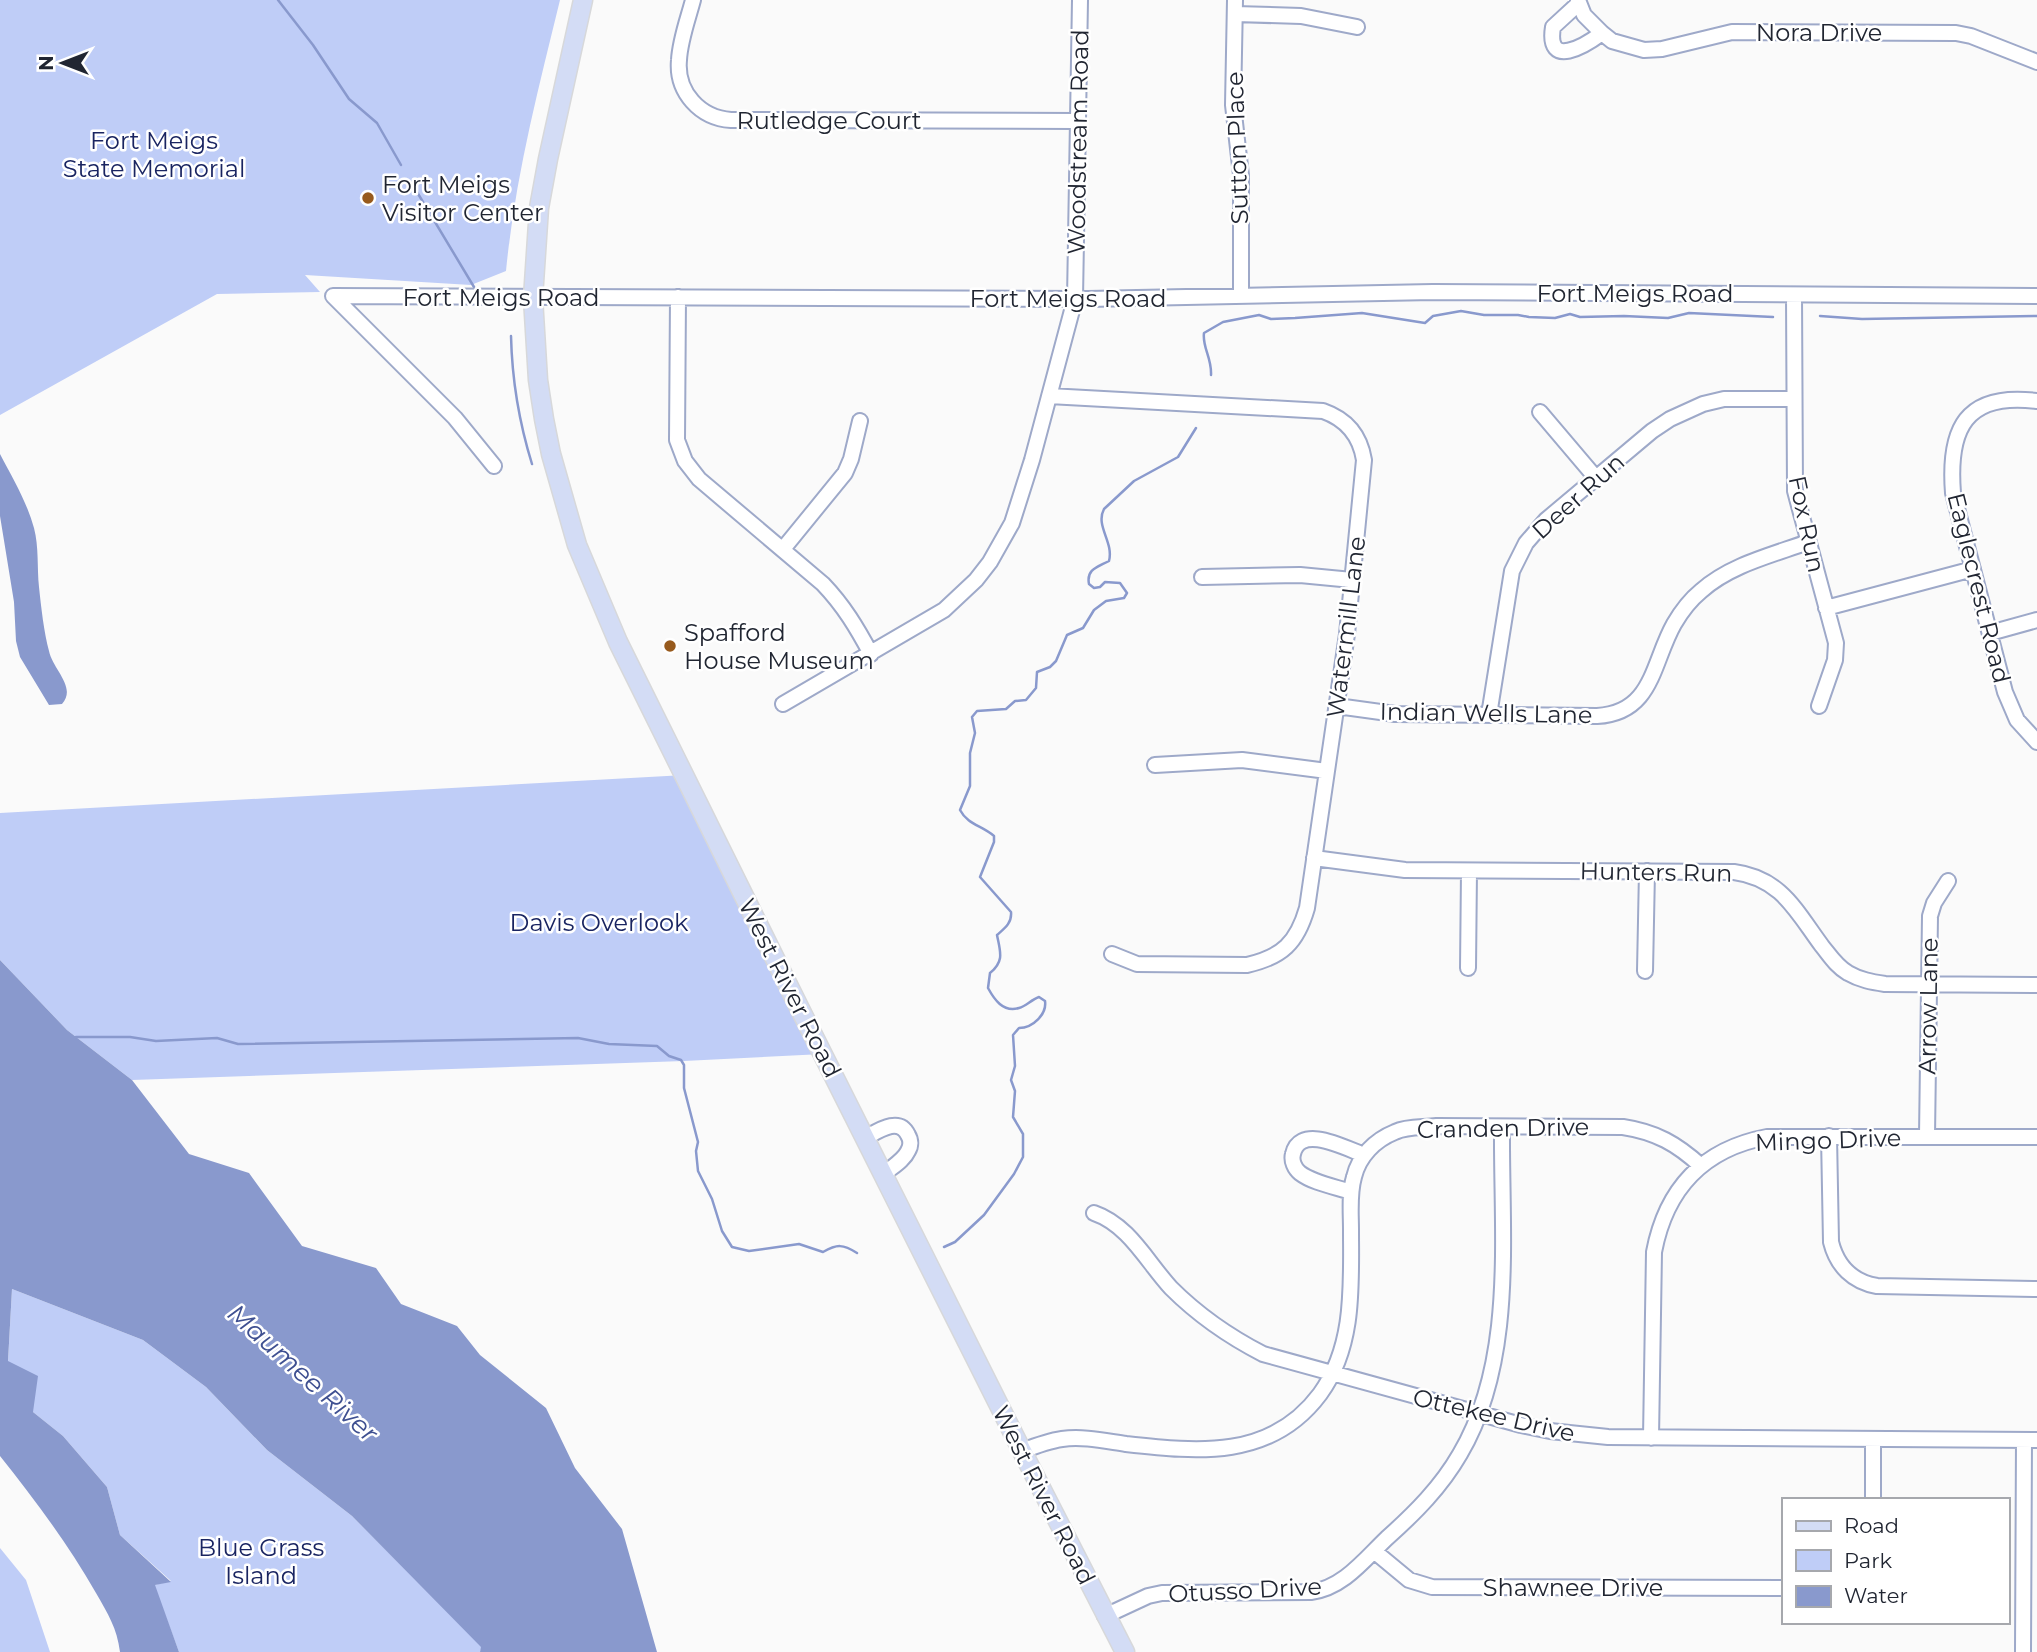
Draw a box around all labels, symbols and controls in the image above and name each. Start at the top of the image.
street label: Nora Drive [1756,18,1882,47]
north arrow [28,28,98,98]
street label: Woodstream Road [1062,29,1094,255]
text: N [35,55,58,71]
street label: Sutton Place [1220,71,1254,225]
street label: Rutledge Court [736,106,922,135]
park label: Fort Meigs State Memorial [63,126,245,183]
place label: Fort Meigs Visitor Center [382,170,544,227]
marker: Fort Meigs Visitor Center [360,190,376,206]
street label: Fort Meigs Road [1537,279,1733,308]
street label: Fort Meigs Road [403,283,599,312]
street label: Fort Meigs Road [970,284,1166,313]
street label: Deer Run [1526,447,1630,545]
street label: Fox Run [1783,473,1831,575]
street label: Eaglecrest Road [1941,490,2017,686]
street label: Watermill Lane [1320,534,1372,720]
place label: Spafford House Museum [684,618,874,675]
marker: Spafford House Museum [662,638,678,654]
street label: Indian Wells Lane [1379,697,1593,729]
street label: Hunters Run [1579,856,1733,888]
street label: West River Road [732,894,848,1082]
park label: Davis Overlook [510,908,689,937]
street label: Arrow Lane [1912,937,1944,1075]
street label: Cranden Drive [1417,1112,1589,1144]
street label: Mingo Drive [1754,1123,1902,1157]
water label: Maumee River [221,1297,385,1449]
street label: Ottekee Drive [1410,1382,1578,1448]
street label: West River Road [986,1401,1102,1589]
legend [1782,1498,2009,1624]
text: Road [1844,1513,1899,1538]
park label: Blue Grass Island [198,1533,324,1590]
text: Park [1844,1548,1892,1573]
street label: Otusso Drive [1167,1571,1323,1609]
street label: Shawnee Drive [1483,1573,1663,1602]
text: Water [1844,1583,1908,1608]

